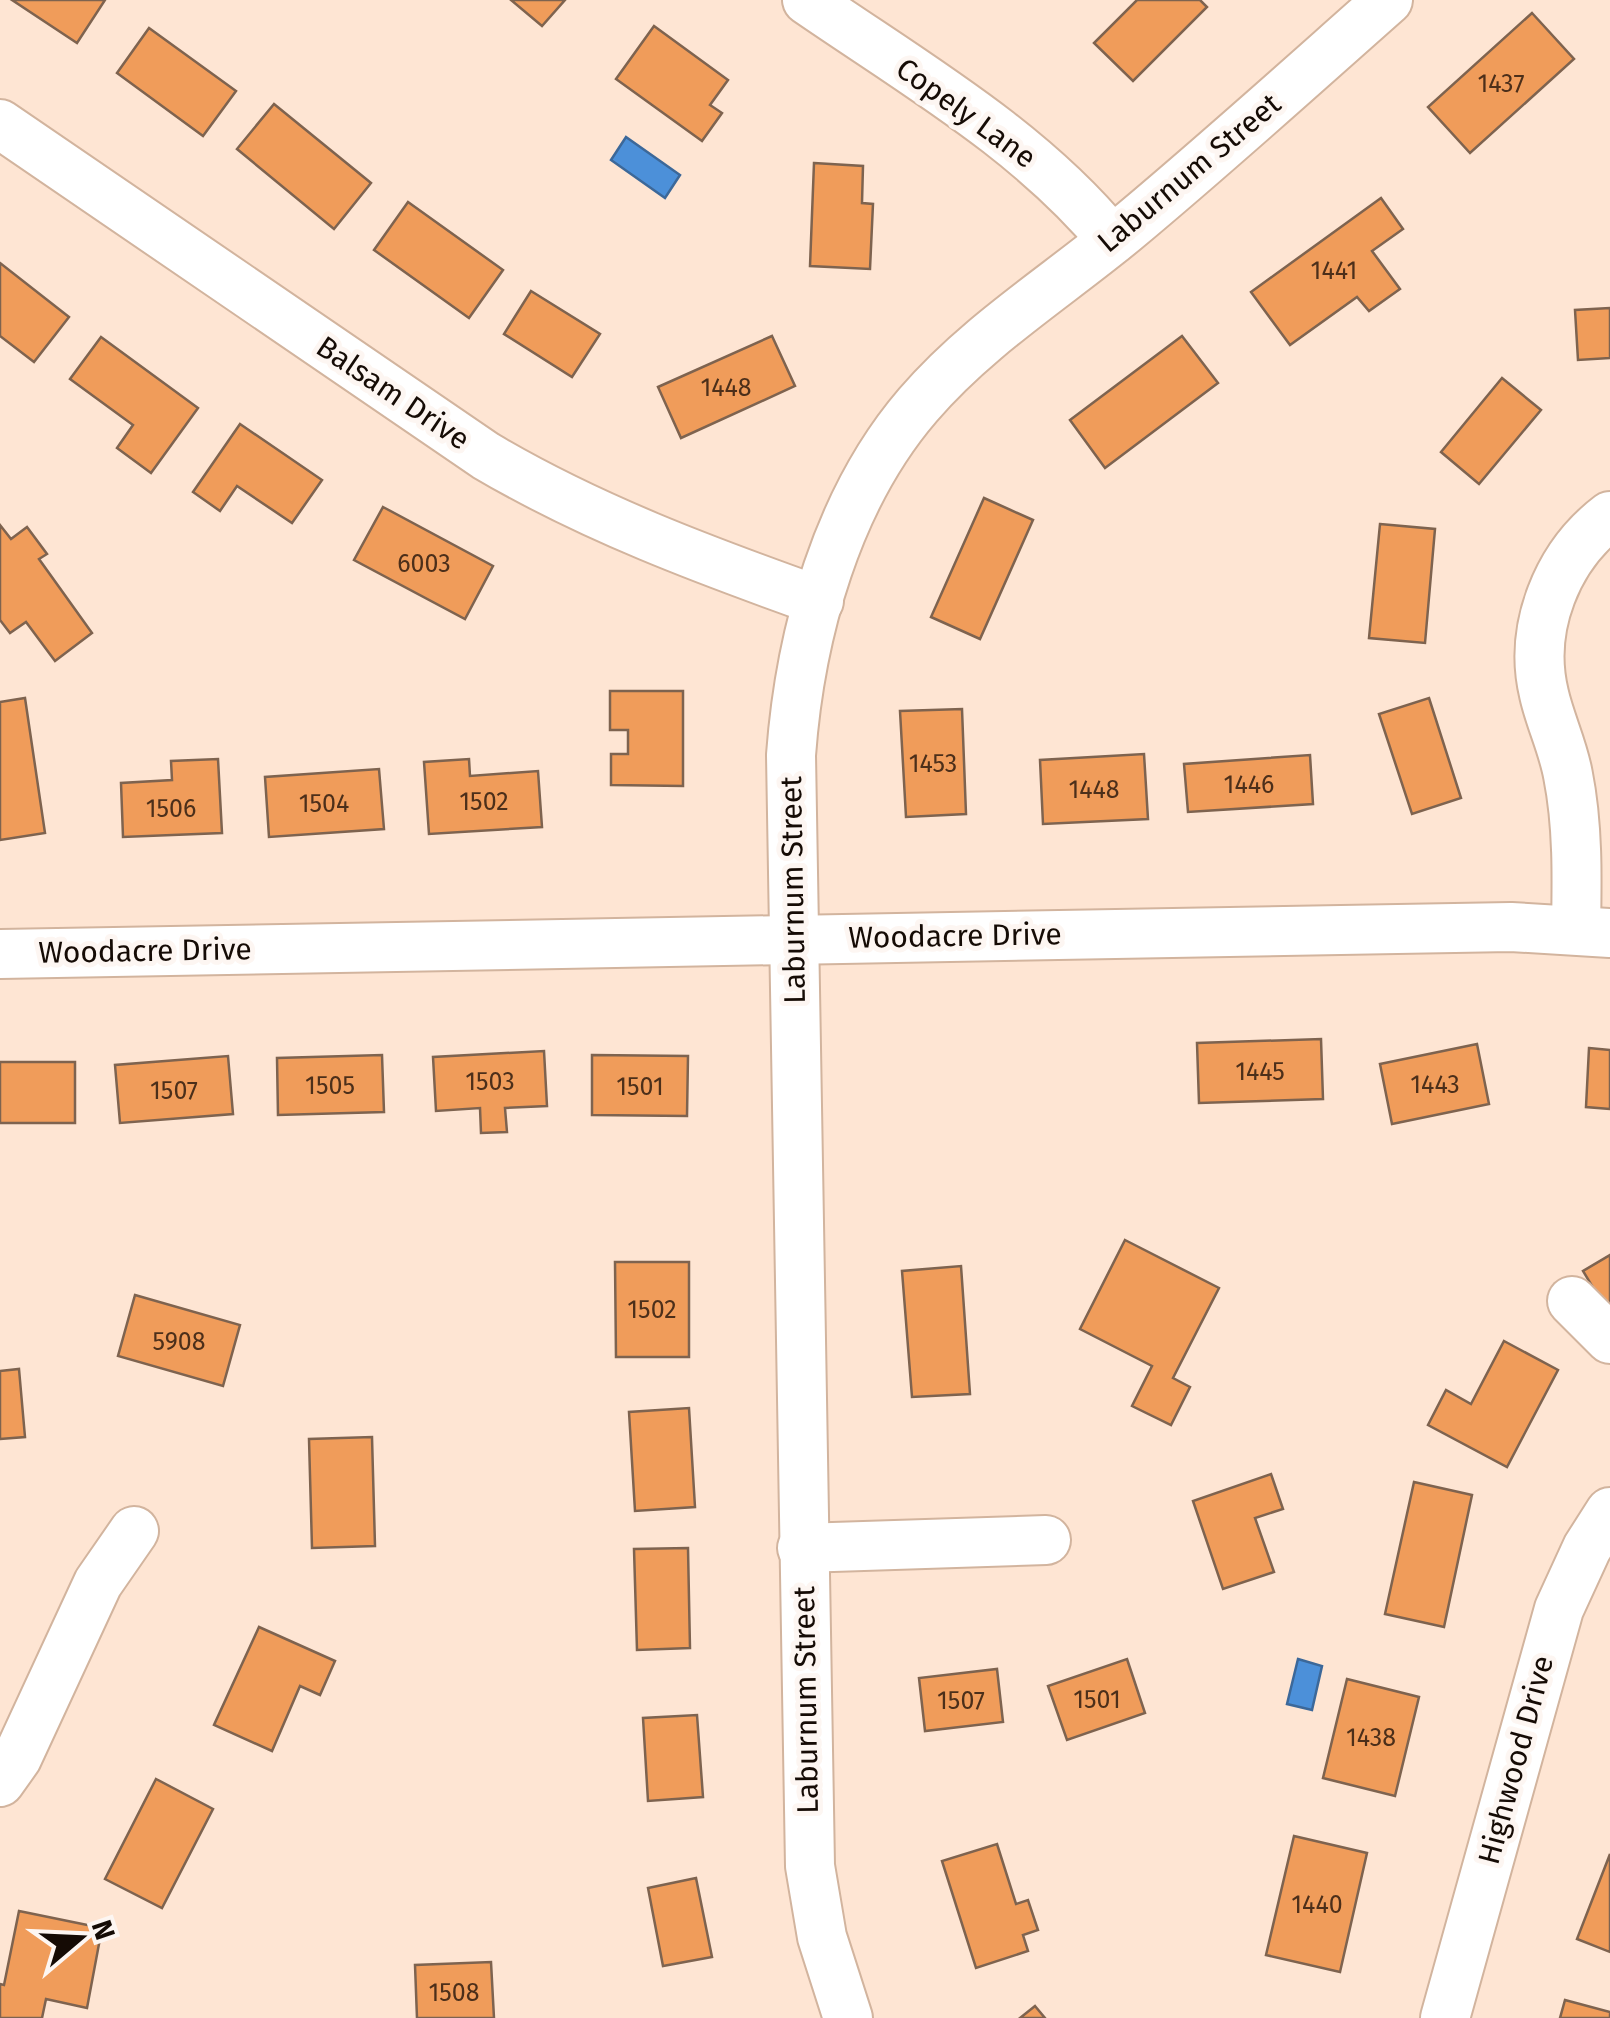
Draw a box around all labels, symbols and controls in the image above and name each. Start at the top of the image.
street label: Copely Lane [889,50,1043,176]
house number: 1437 [1477,69,1525,99]
street label: Laburnum Street [1090,86,1288,260]
house number: 1441 [1311,256,1357,286]
street label: Balsam Drive [310,329,476,457]
house number: 1448 [700,373,752,403]
house number: 6003 [397,549,451,579]
house number: 1453 [909,749,957,779]
house number: 1446 [1224,770,1274,800]
house number: 1448 [1068,775,1120,805]
street label: Laburnum Street [773,776,813,1004]
house number: 1502 [459,787,509,817]
house number: 1504 [299,789,349,819]
house number: 1506 [146,794,196,824]
street label: Woodacre Drive [848,916,1062,956]
street label: Woodacre Drive [38,931,252,971]
house number: 1445 [1235,1057,1285,1087]
house number: 1503 [465,1067,515,1097]
house number: 1443 [1410,1070,1460,1100]
house number: 1505 [305,1071,355,1101]
house number: 1501 [616,1072,664,1102]
house number: 1507 [150,1076,198,1106]
house number: 1502 [627,1295,677,1325]
house number: 5908 [152,1327,206,1357]
street label: Laburnum Street [786,1586,826,1814]
street label: Highwood Drive [1471,1652,1561,1868]
house number: 1501 [1073,1685,1121,1715]
house number: 1507 [937,1686,985,1716]
house number: 1438 [1346,1723,1396,1753]
north arrow [30,1888,130,1988]
house number: 1440 [1291,1890,1343,1920]
text: N [85,1916,122,1944]
house number: 1508 [428,1978,480,2008]

